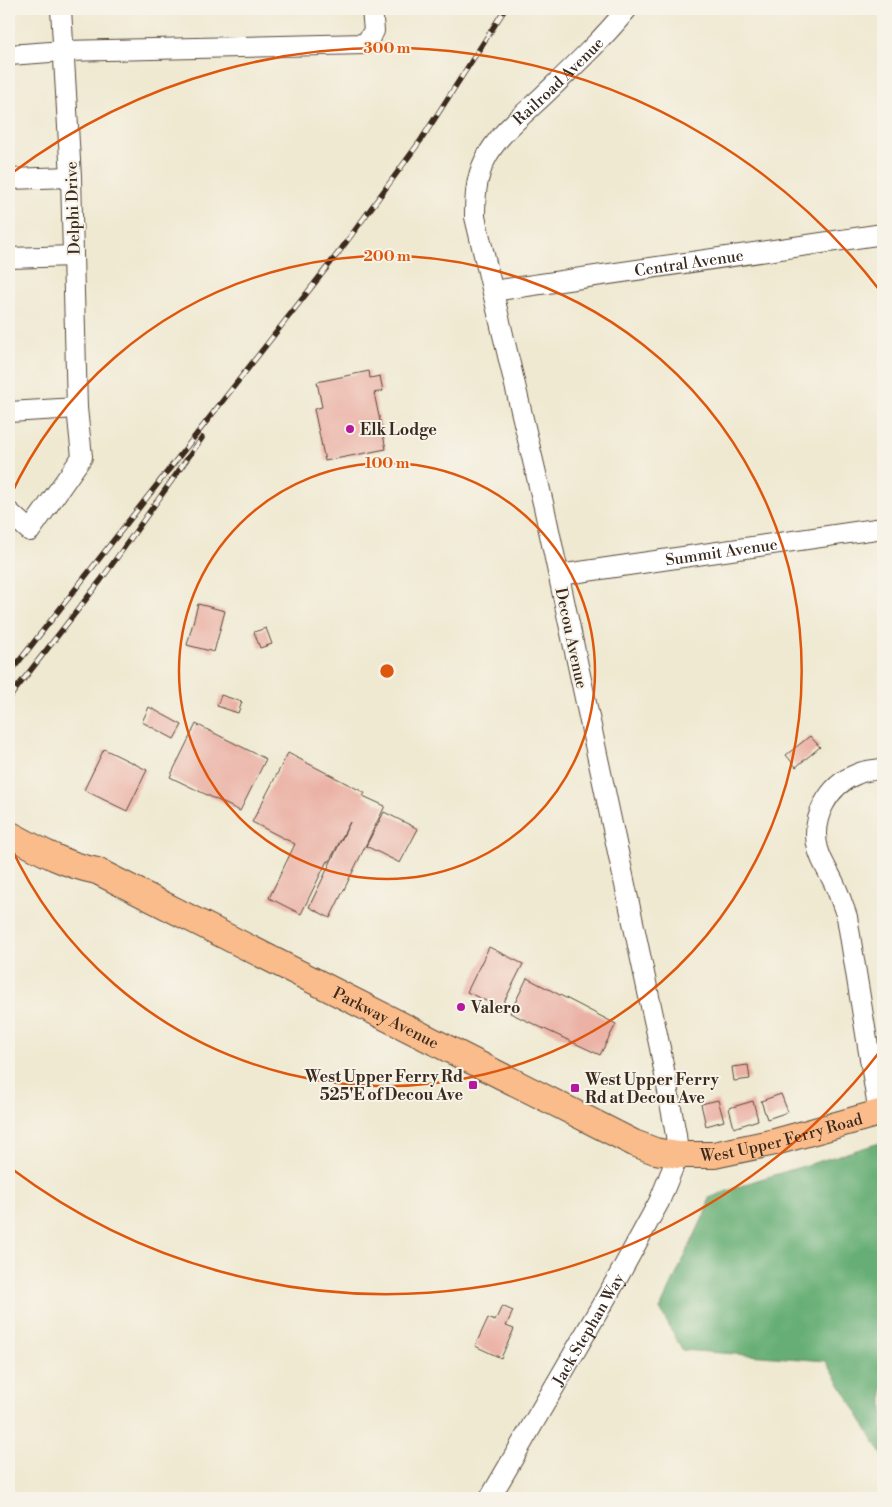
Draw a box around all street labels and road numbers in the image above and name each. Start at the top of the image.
street label: Railroad Avenue [509,33,608,130]
street label: Delphi Drive [61,161,85,255]
street label: Central Avenue [633,245,745,281]
street label: Summit Avenue [664,534,779,570]
street label: Decou Avenue [551,586,591,691]
street label: Parkway Avenue [329,983,442,1054]
street label: West Upper Ferry Road [699,1109,865,1166]
street label: Jack Stephan Way [548,1270,629,1390]

